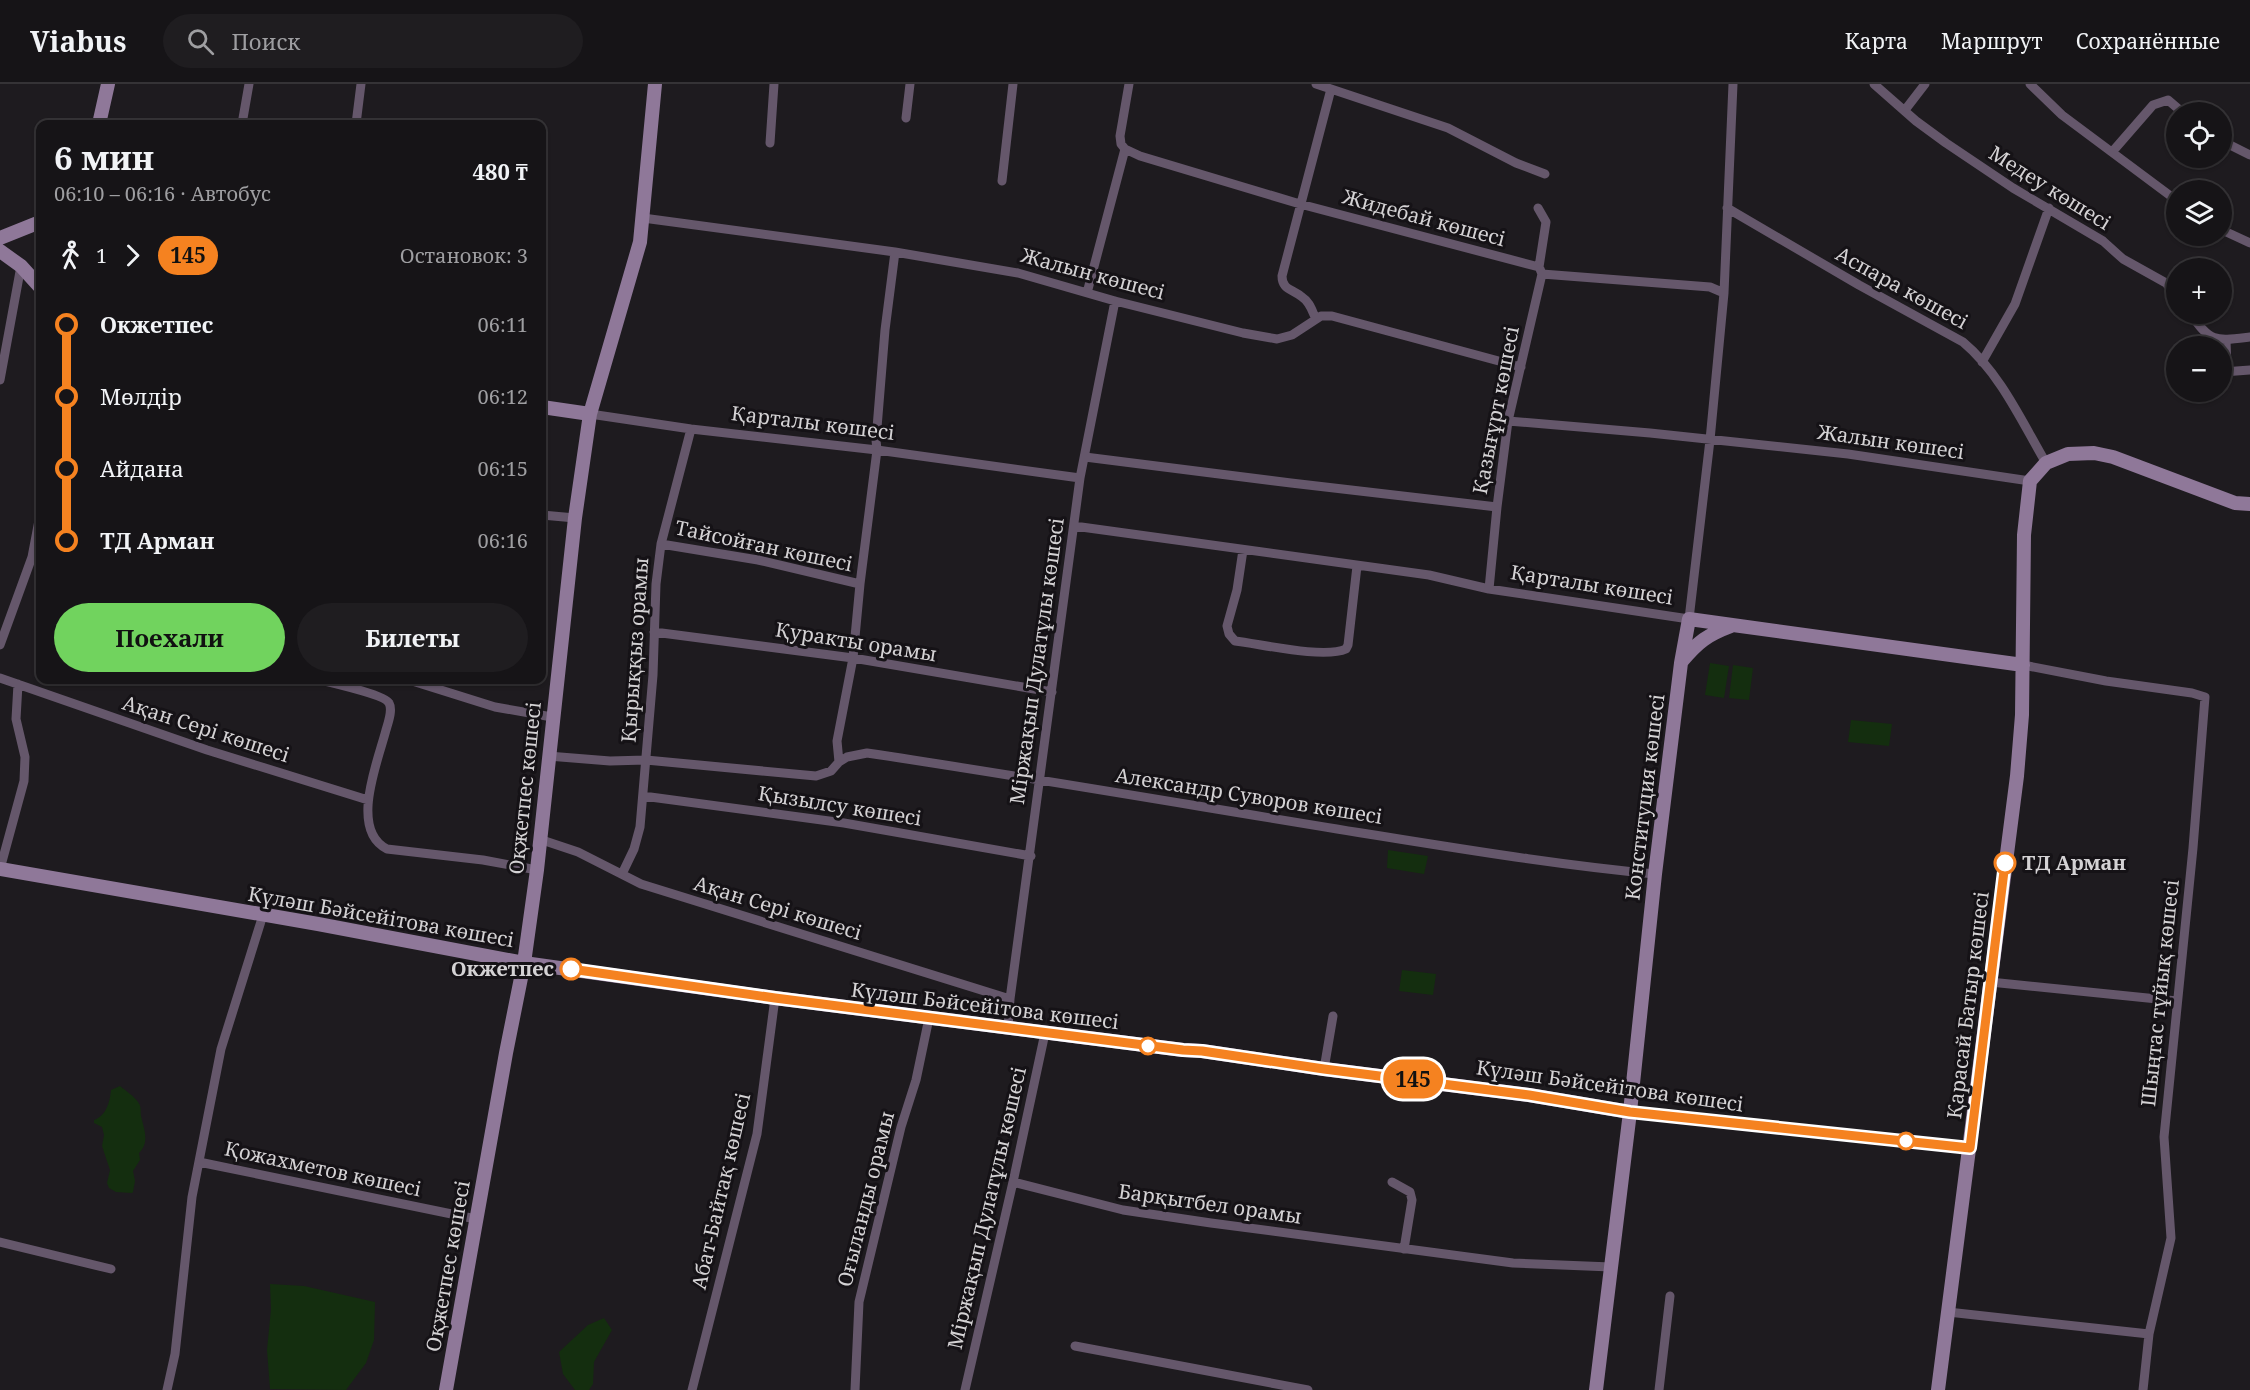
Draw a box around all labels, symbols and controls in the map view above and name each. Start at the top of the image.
search box [163,14,583,68]
text: Viabus [30,22,127,60]
icon: search [184,25,217,58]
text: Поиск [232,26,300,56]
text: Карта [1845,27,1908,55]
text: Маршрут [1941,27,2043,55]
text: Сохранённые [2076,27,2220,55]
map controls [2166,102,2232,402]
button: locate [2166,102,2232,168]
text: 6 мин [54,135,154,180]
street label: Медеу көшесі [1984,139,2116,236]
text: 480 ₸ [473,156,528,186]
text: 06:10 – 06:16 · Автобус [54,180,271,207]
button: layers [2166,180,2232,246]
street label: Жидебай көшесі [1339,183,1509,252]
icon: walk [54,239,87,272]
icon: forward [116,239,149,272]
street label: Аспара көшесі [1831,240,1973,335]
text: 145 [170,241,206,269]
street label: Жалын көшесі [1017,241,1168,306]
text: 1 [96,242,107,269]
text: Остановок: 3 [400,242,528,269]
button: + [2166,258,2232,324]
text: Окжетпес [100,309,213,339]
text: 06:11 [478,311,528,338]
street label: Қазығұрт көшесі [1466,323,1525,496]
button: − [2166,336,2232,402]
text: Мөлдiр [100,381,182,411]
text: 06:12 [478,383,528,410]
street label: Қарталы көшесі [730,399,896,446]
street label: Жалын көшесі [1815,418,1966,465]
text: Айдана [100,453,184,483]
text: 06:15 [478,455,528,482]
street label: Тайсойған көшесі [673,513,856,578]
street label: Міржақып Дулатұлы көшесі [1003,516,1070,806]
text: ТД Арман [100,525,214,555]
text: 06:16 [478,527,528,554]
street label: Қырыққыз орамы [615,556,654,744]
street label: Қарталы көшесі [1509,558,1676,611]
button: Поехали [54,603,285,672]
button: Билеты [297,603,528,672]
street label: Қуракты орамы [773,615,939,668]
street label: Ақан Сері көшесі [119,689,293,768]
street label: Конституция көшесі [1618,692,1671,902]
street label: Оқжетпес көшесі [502,700,547,876]
street label: Александр Суворов көшесі [1113,761,1385,830]
street label: Қызылсу көшесі [756,779,924,832]
place label: ТД Арман [2022,849,2126,876]
marker: ТД Арман [1994,852,2016,874]
street label: Ақан Сері көшесі [691,869,866,946]
street label: Шыңтас тұйық көшесі [2134,878,2185,1108]
street label: Күләш Бәйсейітова көшесі [246,880,516,953]
street label: Қарасай Батыр көшесі [1940,890,1995,1120]
place label: Окжетпес [451,955,554,982]
marker: Окжетпес [560,958,582,980]
street label: Күләш Бәйсейітова көшесі [849,976,1121,1035]
unlabelled marker [1139,1037,1157,1055]
street label: Күләш Бәйсейітова көшесі [1475,1053,1746,1118]
line badge: 145 [1378,1060,1448,1098]
street label: Міржақып Дулатұлы көшесі [941,1064,1032,1352]
text: 145 [1395,1065,1431,1093]
street label: Абат-Байтақ көшесі [685,1090,756,1292]
street label: Оғыланды орамы [831,1108,900,1289]
unlabelled marker [1897,1132,1915,1150]
street label: Қожахметов көшесі [222,1134,424,1203]
street label: Барқытбел орамы [1117,1177,1304,1230]
street label: Оқжетпес көшесі [419,1178,476,1354]

